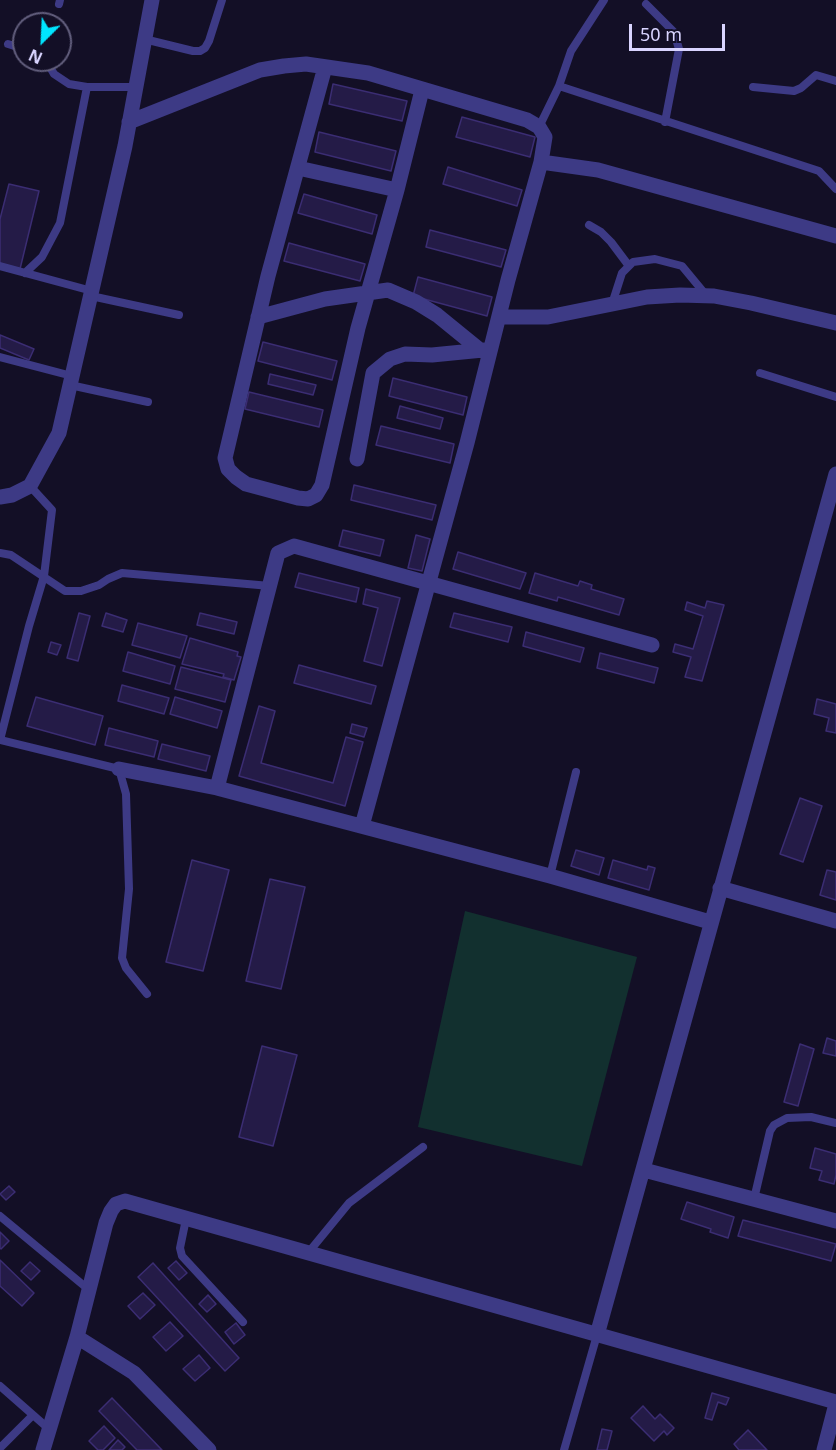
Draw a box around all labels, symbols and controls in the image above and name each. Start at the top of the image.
north arrow [12,12,72,72]
scale bar [632,12,728,50]
text: 50 m [640,22,682,46]
text: N [25,44,46,69]

